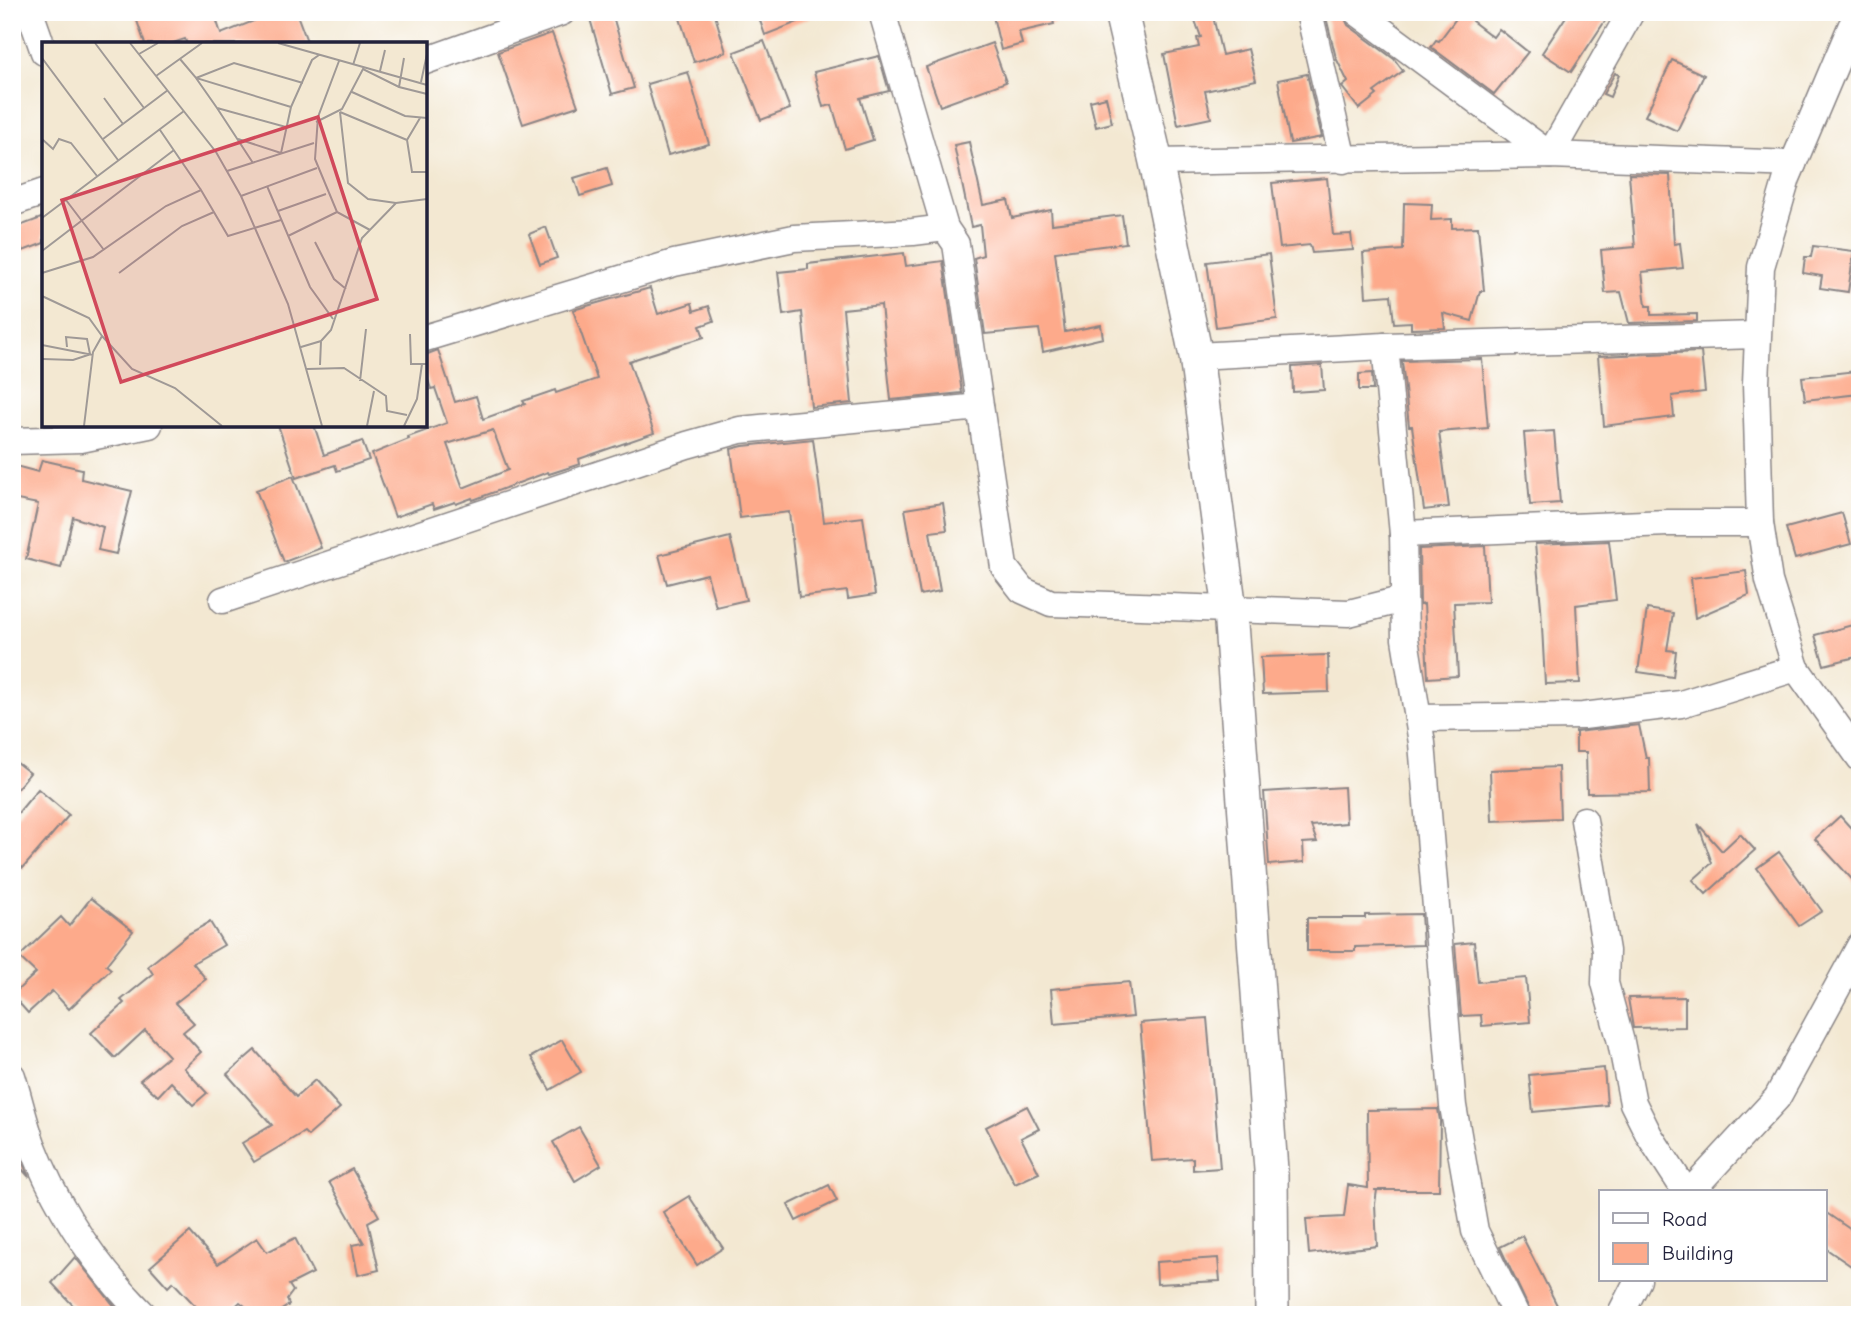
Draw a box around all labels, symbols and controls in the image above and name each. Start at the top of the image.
inset map [42,42,427,427]
legend [1599,1190,1826,1282]
text: Road [1662,1207,1707,1231]
text: Building [1662,1241,1734,1265]

